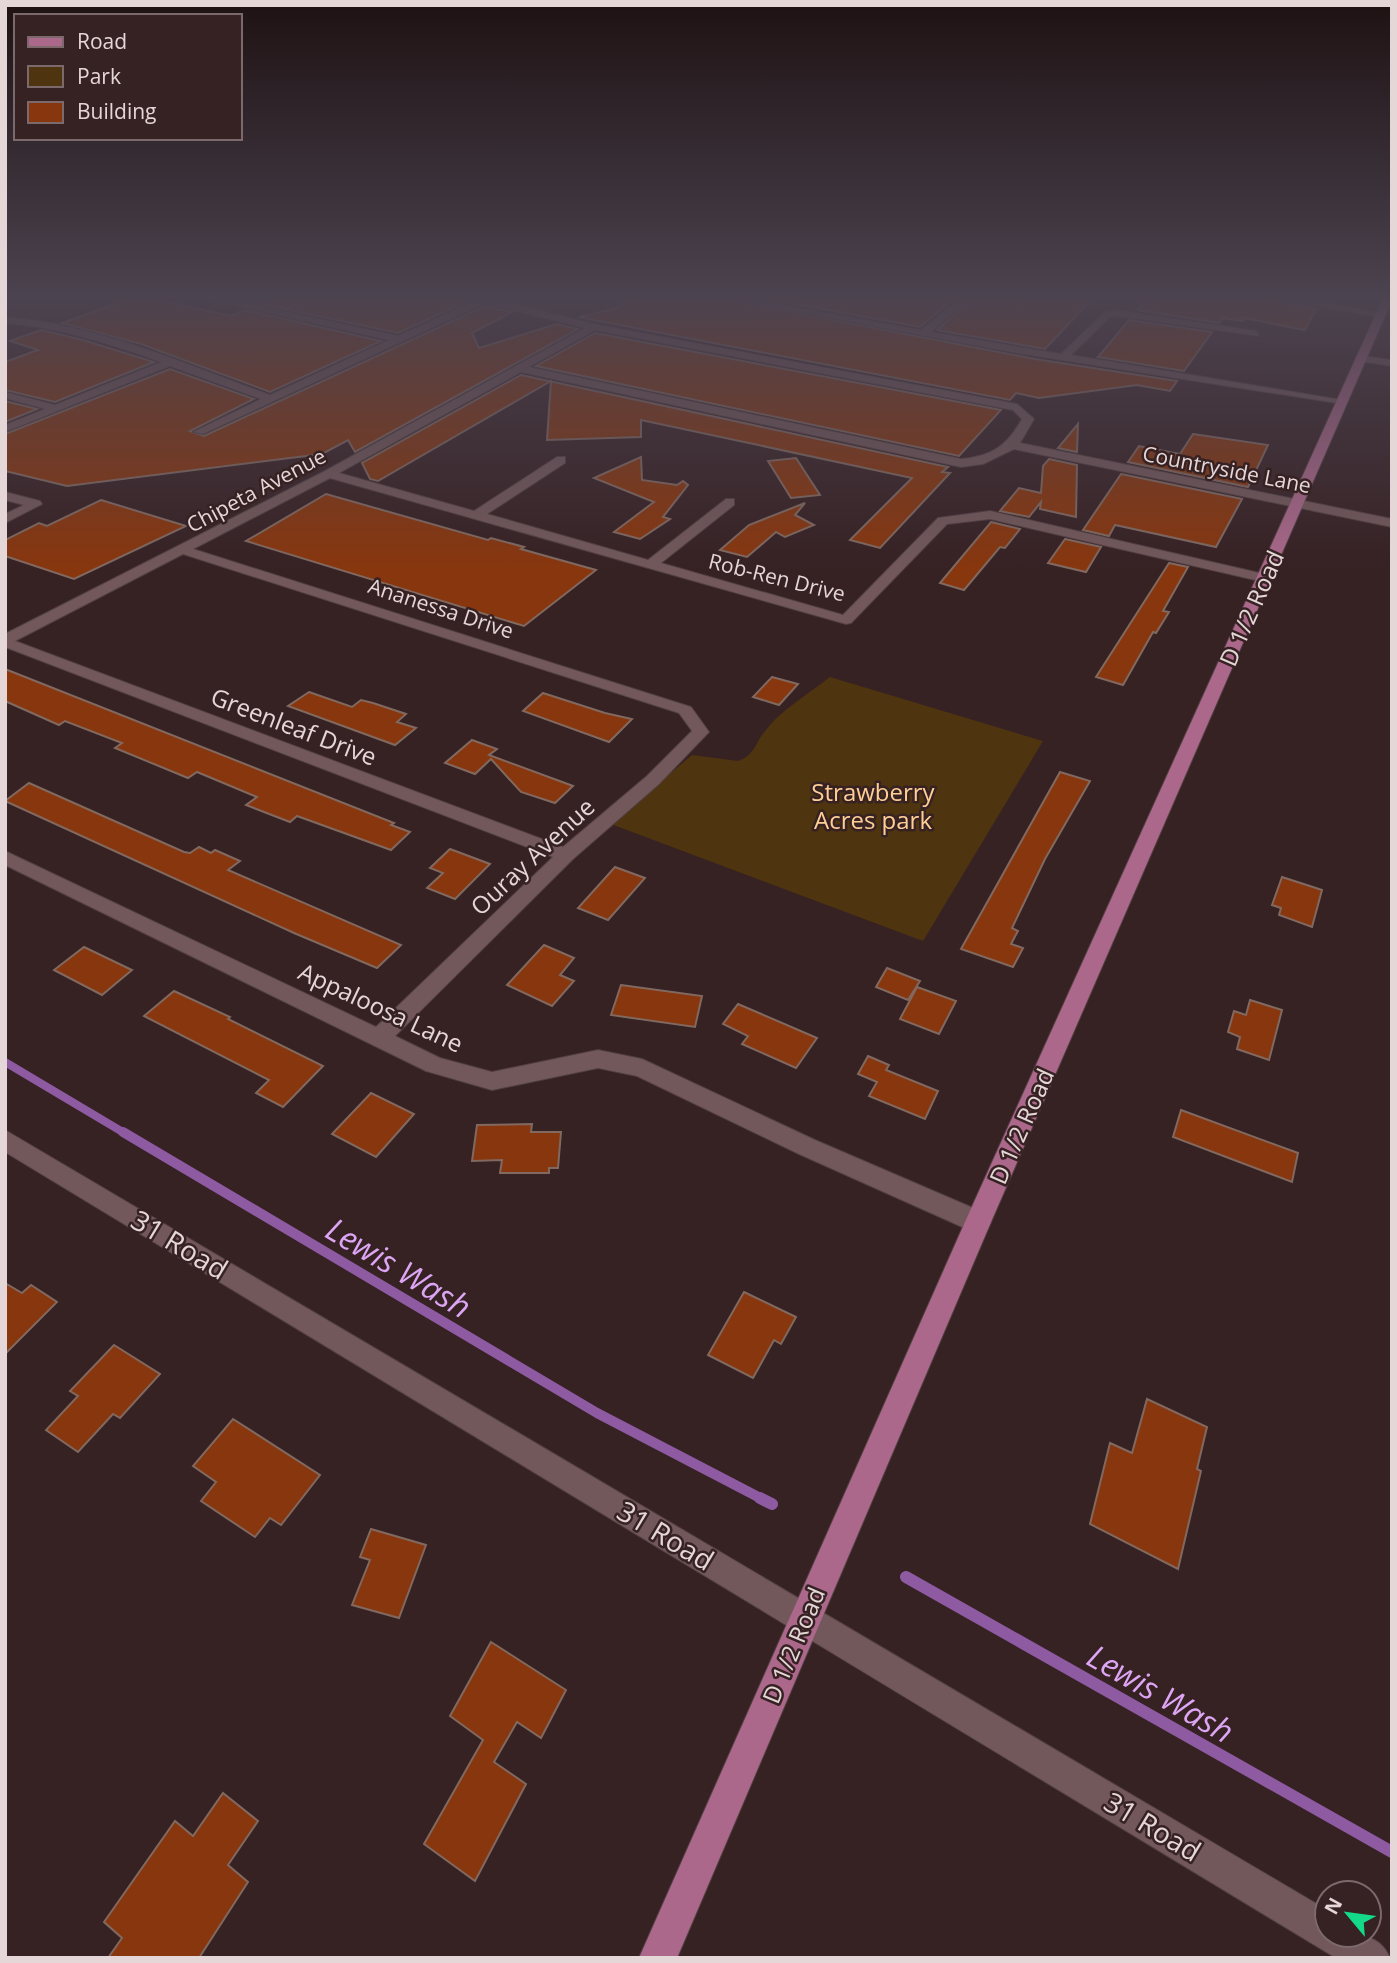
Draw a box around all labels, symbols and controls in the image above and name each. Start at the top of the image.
legend [14,14,242,140]
text: Road [77,27,127,55]
text: Park [77,62,121,90]
text: Building [77,97,156,125]
street label: Countryside Lane [1140,439,1314,499]
street label: Chipeta Avenue [182,442,330,538]
street label: D 1/2 Road [1211,545,1291,671]
street label: Rob-Ren Drive [706,547,848,607]
street label: Ananessa Drive [365,571,517,645]
street label: Greenleaf Drive [206,679,382,773]
park label: Strawberry Acres park [811,775,936,836]
street label: Ouray Avenue [463,790,601,922]
street label: Appaloosa Lane [293,954,469,1060]
street label: D 1/2 Road [981,1063,1061,1189]
street label: 31 Road [125,1200,235,1288]
water label: Lewis Wash [319,1207,479,1327]
street label: 31 Road [611,1491,721,1579]
street label: D 1/2 Road [754,1582,832,1708]
water label: Lewis Wash [1080,1634,1242,1752]
street label: 31 Road [1098,1782,1208,1870]
north arrow [1313,1879,1383,1949]
text: N [1318,1893,1348,1919]

